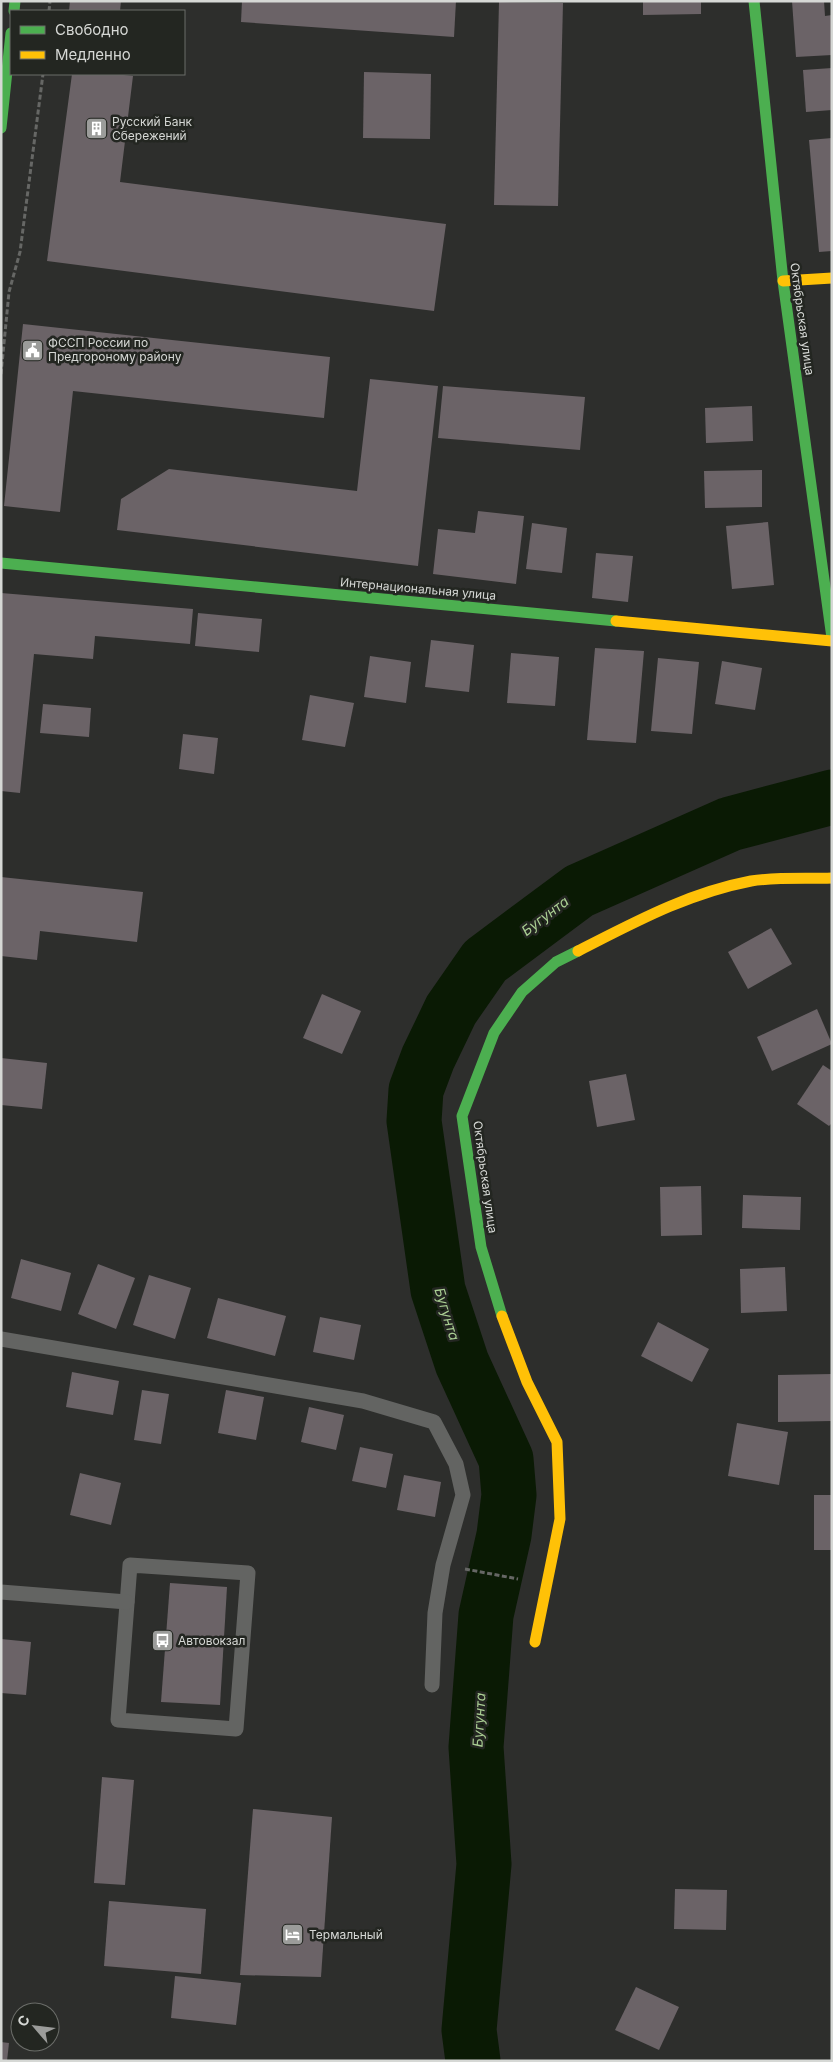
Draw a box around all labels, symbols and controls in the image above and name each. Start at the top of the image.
legend [10,10,185,75]
text: Свободно [55,20,129,39]
text: Медленно [55,45,131,64]
place label: Русский Банк Сбережений [112,114,193,143]
building icon: Русский Банк Сбережений [84,117,108,141]
street label: Октябрьская улица [787,262,818,376]
place label: ФССП России по Предгороному району [48,335,182,364]
public building icon: ФССП России по Предгороному району [20,338,44,362]
street label: Интернациональная улица [339,574,497,603]
water label: Бугунта [518,892,572,939]
street label: Октябрьская улица [470,1120,501,1234]
water label: Бугунта [431,1285,464,1343]
bus stop icon: Автовокзал [150,1629,174,1653]
place label: Автовокзал [178,1633,245,1648]
water label: Бугунта [469,1692,488,1748]
hotel icon: Термальный [281,1923,305,1947]
place label: Термальный [309,1927,383,1942]
north arrow [10,2002,60,2052]
text: С [13,2012,33,2029]

